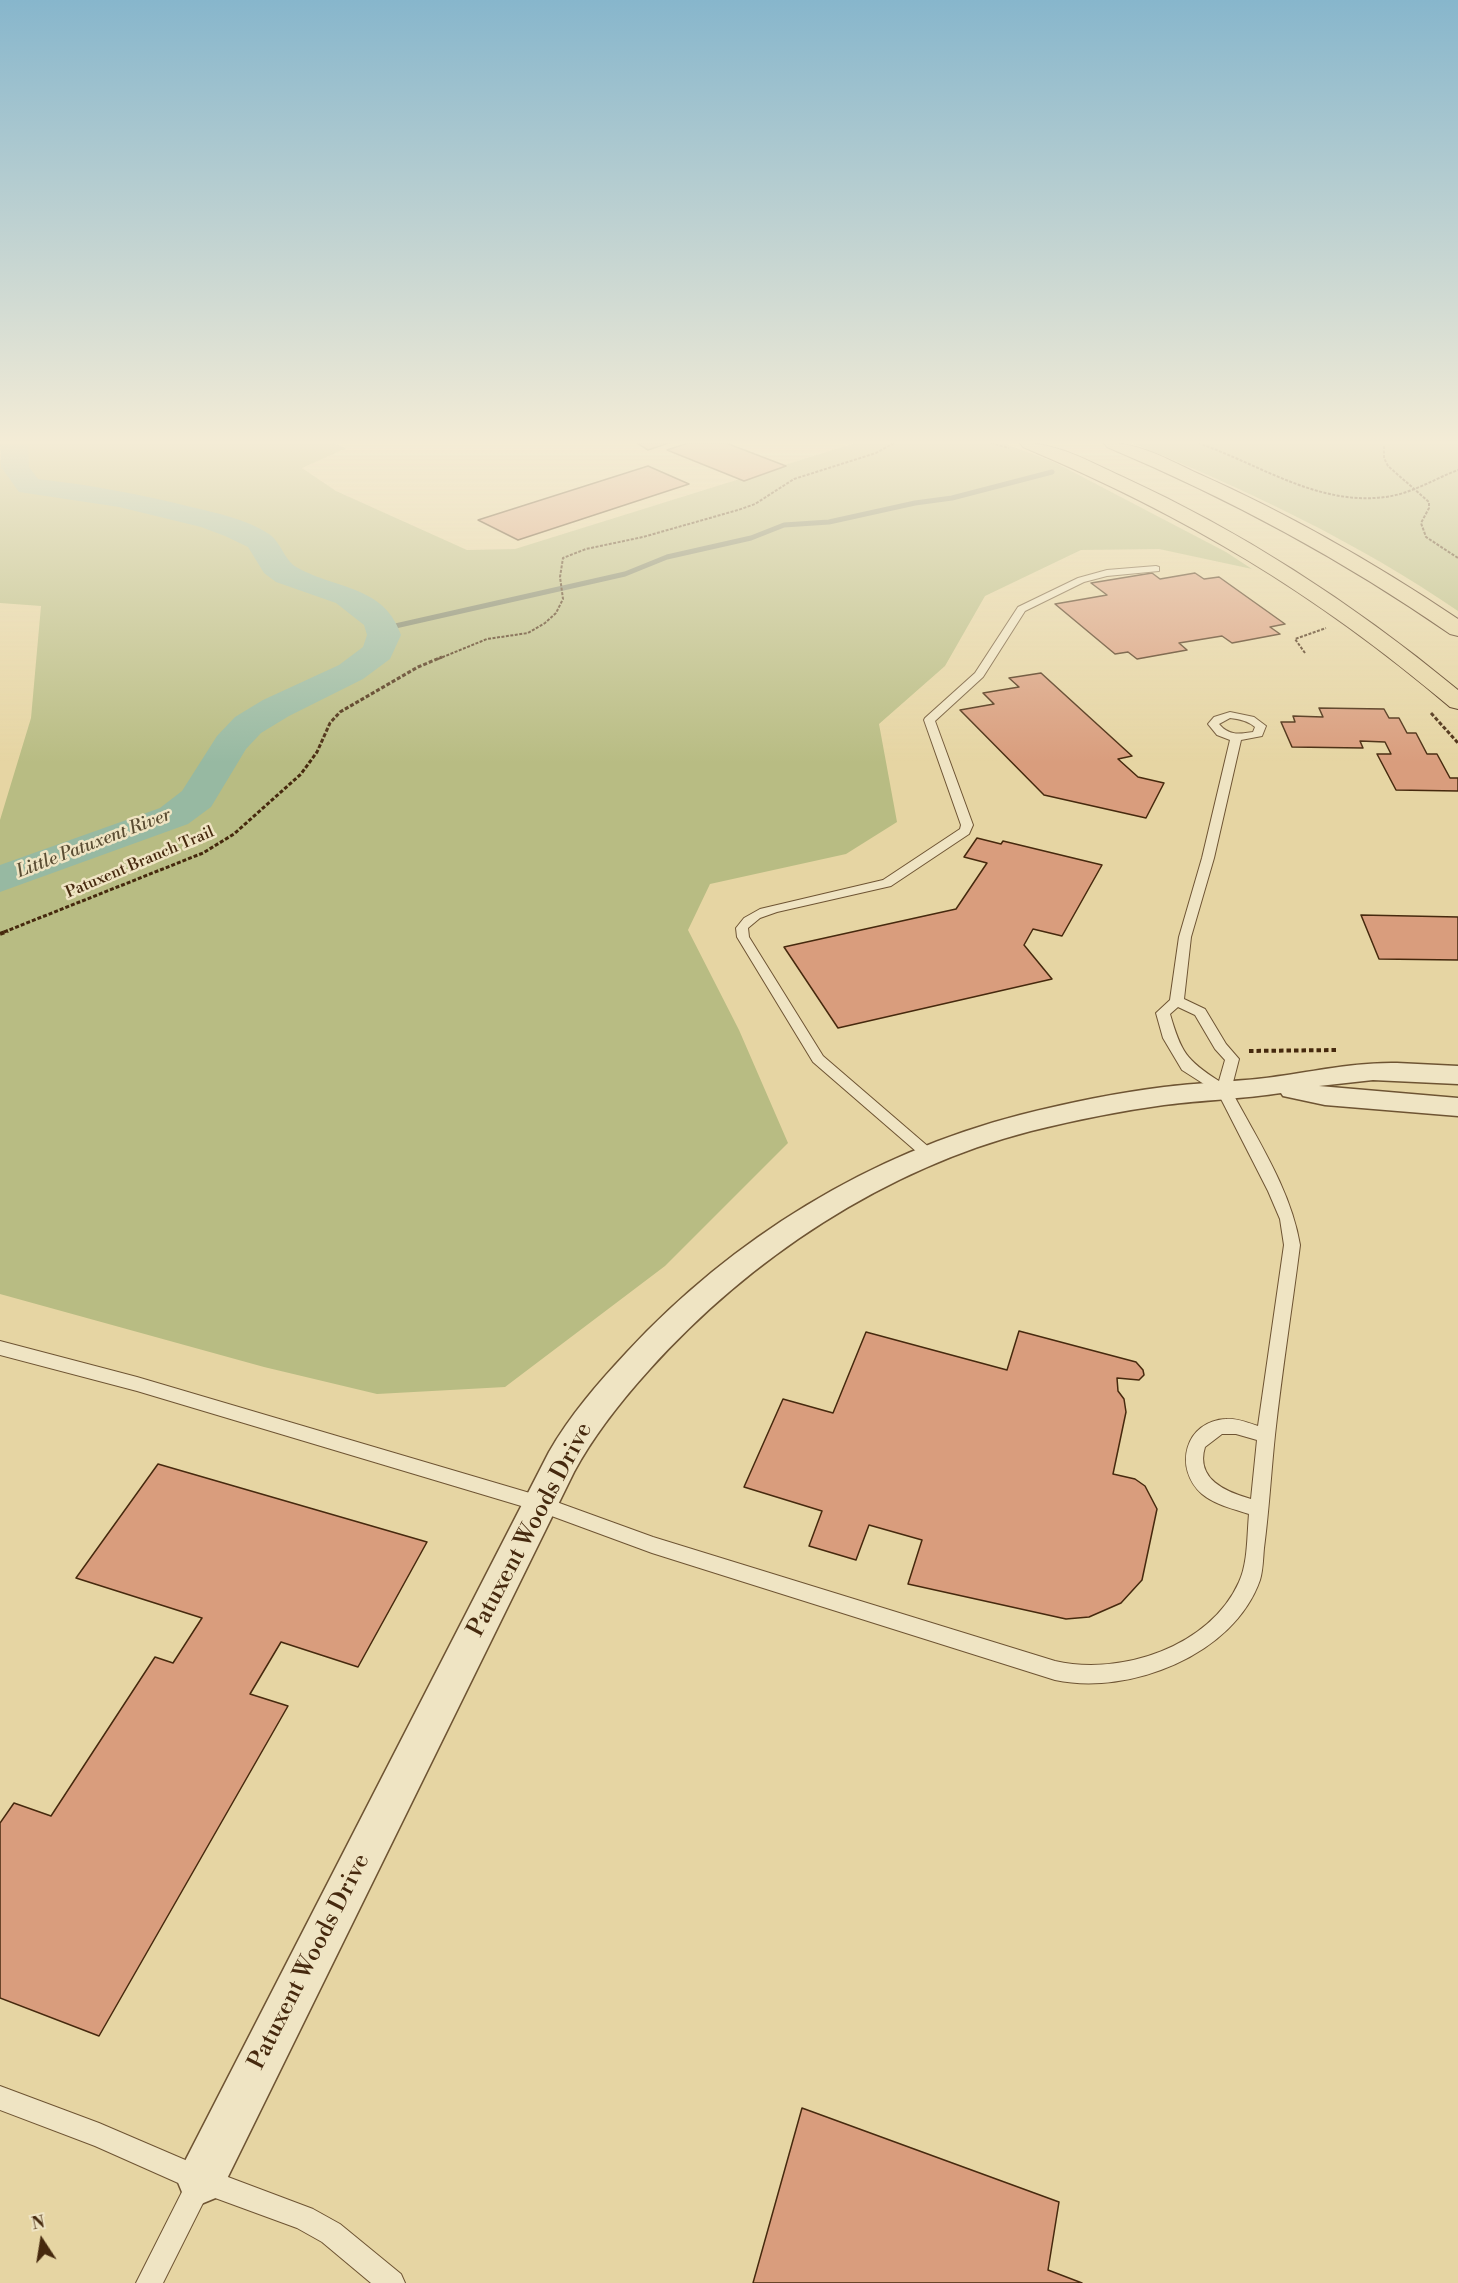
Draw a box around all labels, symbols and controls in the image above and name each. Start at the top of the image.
water label: Little Patuxent River [14,805,174,883]
street label: Patuxent Branch Trail [63,823,217,903]
street label: Patuxent Woods Drive [462,1418,600,1642]
street label: Patuxent Woods Drive [243,1849,377,2075]
north arrow [12,2211,72,2271]
text: N [30,2212,47,2234]

